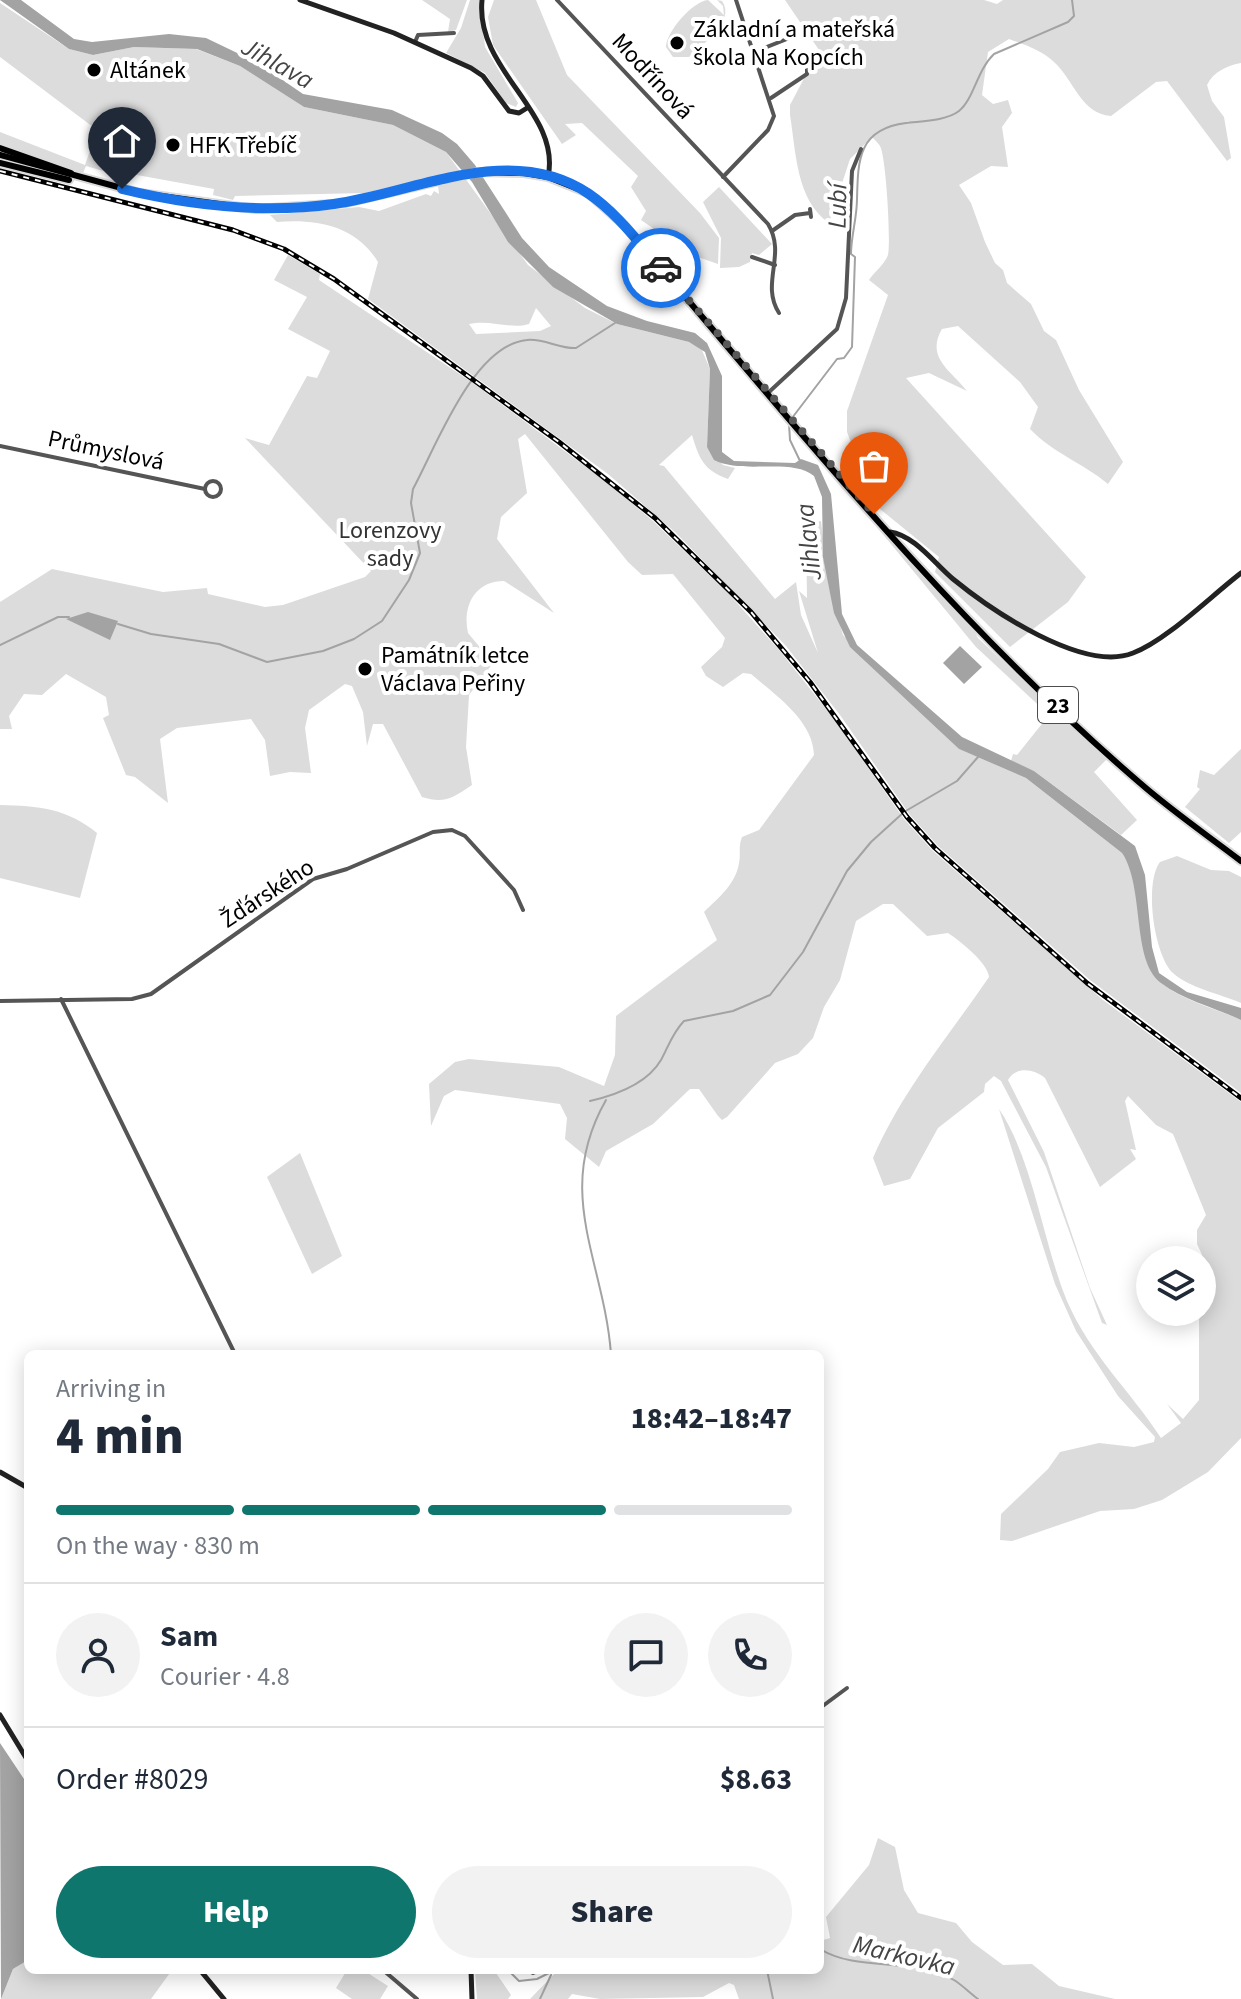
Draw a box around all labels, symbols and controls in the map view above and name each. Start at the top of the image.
place label: Základní a mateřská škola Na Kopcích [693,12,895,75]
street label: Modřínová [603,25,702,127]
water label: Jihlava [234,28,321,98]
marker: Základní a mateřská škola Na Kopcích [668,34,686,52]
place label: Altánek [110,53,186,88]
marker: Altánek [85,61,103,79]
pin [88,107,156,189]
icon: home [100,119,144,163]
place label: HFK Třebíč [189,128,297,163]
marker: HFK Třebíč [164,136,182,154]
water label: Lubí [819,179,856,229]
courier [621,228,701,308]
icon: car [639,246,683,290]
street label: Průmyslová [45,421,167,480]
pin [840,432,908,514]
icon: bag [852,444,896,488]
water label: Jihlava [786,501,831,583]
park label: Lorenzovy sady [339,513,441,576]
place label: Památník letce Václava Peřiny [381,638,529,701]
marker: Památník letce Václava Peřiny [356,660,374,678]
road number: 23 [1038,687,1078,723]
street label: Žďárského [213,850,321,937]
map controls [1136,1246,1216,1326]
button: layers [1136,1246,1216,1326]
text: Arriving in [56,1370,166,1407]
text: 18:42–18:47 [631,1397,792,1440]
text: 4 min [56,1400,184,1474]
text: On the way · 830 m [56,1527,260,1564]
button: person [56,1613,140,1697]
button: chat [604,1613,688,1697]
button: phone [708,1613,792,1697]
text: Sam [160,1615,218,1658]
text: Courier · 4.8 [160,1658,290,1695]
text: Order #8029 [56,1758,209,1801]
text: $8.63 [720,1758,792,1801]
button: Help [56,1866,416,1958]
button: Share [432,1866,792,1958]
water label: Markovka [849,1926,959,1985]

